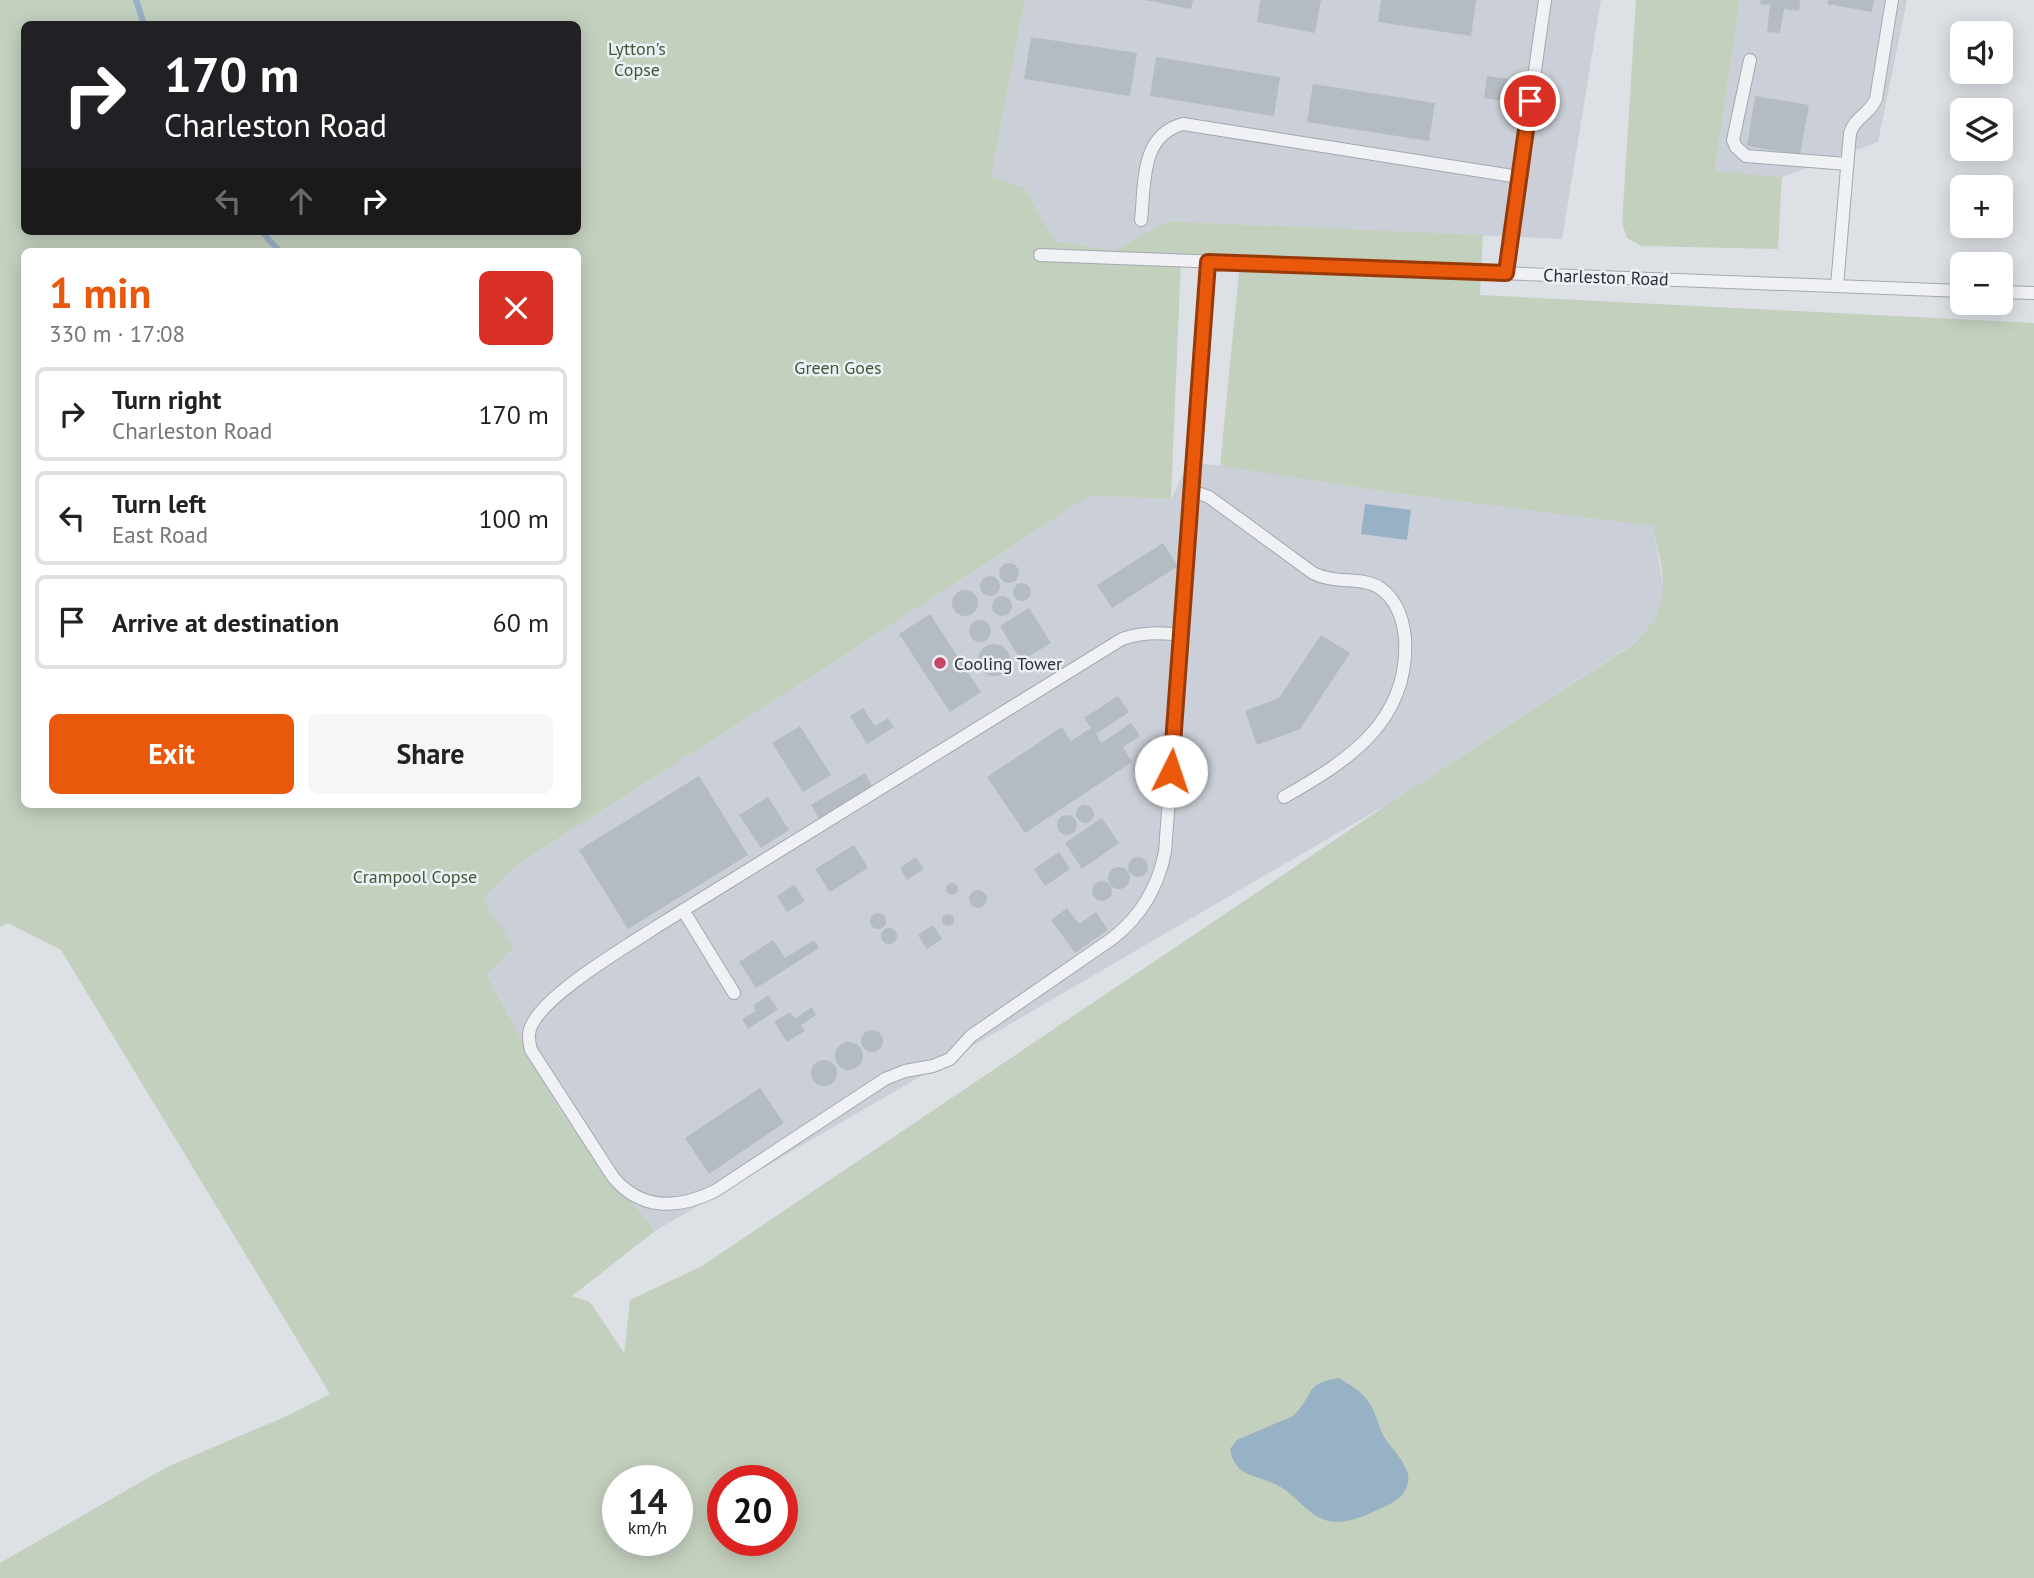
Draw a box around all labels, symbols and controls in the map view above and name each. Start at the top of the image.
map controls [1950,21,2013,315]
button: sound [1950,21,2013,84]
park label: Lytton's Copse [608,37,666,81]
text: 170 m [164,42,299,106]
icon: right [49,49,140,140]
pin [1500,71,1560,131]
icon: arrive [1511,82,1549,120]
button: layers [1950,98,2013,161]
text: Charleston Road [164,104,387,146]
button: + [1950,175,2013,238]
icon: left [209,182,247,220]
icon: ahead [282,182,320,220]
icon: right [355,182,393,220]
button: − [1950,252,2013,315]
street label: Charleston Road [1543,263,1669,291]
text: 1 min [49,265,151,320]
button: close [479,271,553,345]
text: 330 m · 17:08 [49,319,185,348]
park label: Green Goes [794,356,882,379]
text: Turn right [112,383,221,416]
icon: right [53,395,91,433]
text: 170 m [478,398,549,431]
text: Charleston Road [112,416,272,445]
text: Turn left [112,487,206,520]
icon: left [53,499,91,537]
text: 100 m [478,502,549,535]
text: East Road [112,520,208,549]
icon: arrive [53,603,91,641]
text: Arrive at destination [112,606,339,639]
text: 60 m [493,606,549,639]
place label: Cooling Tower [954,652,1062,675]
marker: Cooling Tower [932,655,948,671]
button: Exit [49,714,294,794]
button: Share [308,714,553,794]
position arrow [1134,734,1208,808]
park label: Crampool Copse [353,865,477,888]
speed limit sign: 20 [707,1465,798,1556]
text: 14 [628,1478,667,1524]
text: km/h [628,1516,667,1539]

